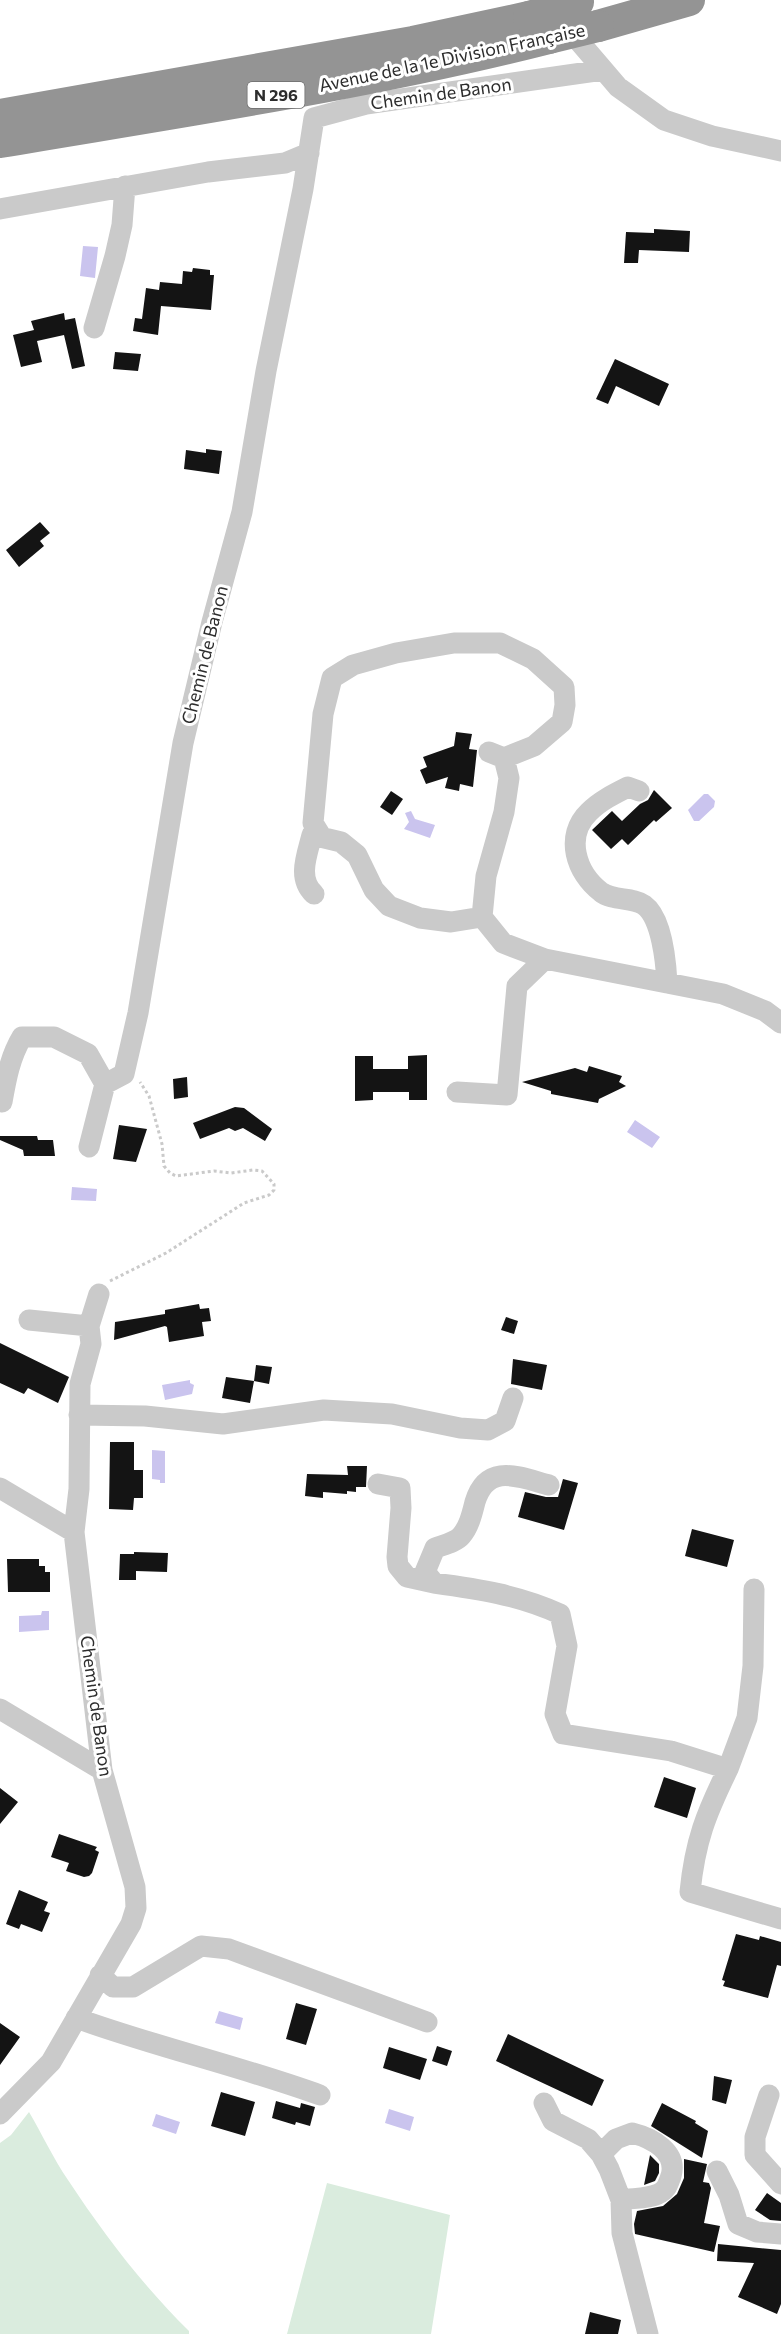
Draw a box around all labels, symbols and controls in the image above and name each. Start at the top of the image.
street label: Avenue de la 1e Division Française [317,18,587,96]
street label: Chemin de Banon [369,72,513,114]
road number: N 296 [248,82,304,108]
street label: Chemin de Banon [176,583,232,726]
street label: Chemin de Banon [76,1634,118,1778]

